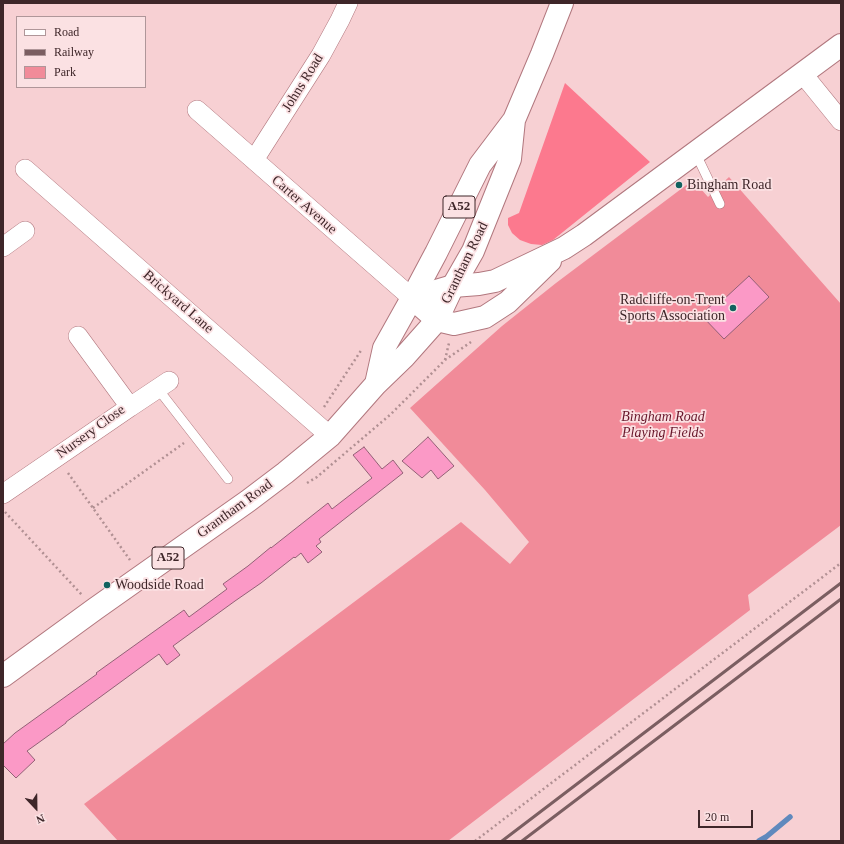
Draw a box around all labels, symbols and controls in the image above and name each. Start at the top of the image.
legend [16,16,146,88]
text: Road [54,25,79,39]
text: Railway [54,45,94,59]
street label: Johns Road [279,51,327,115]
text: Park [54,65,76,79]
street label: Carter Avenue [268,172,340,238]
place label: Bingham Road [687,177,771,193]
marker: Bingham Road [674,180,684,190]
road number: A52 [443,196,475,218]
street label: Grantham Road [438,219,492,307]
street label: Brickyard Lane [139,267,217,337]
place label: Radcliffe-on-Trent Sports Association [620,292,725,324]
marker: Radcliffe-on-Trent Sports Association [728,303,738,313]
street label: Nursery Close [54,402,128,462]
park label: Bingham Road Playing Fields [621,409,705,442]
street label: Grantham Road [194,476,276,542]
road number: A52 [152,547,184,569]
place label: Woodside Road [115,577,204,593]
marker: Woodside Road [102,580,112,590]
north arrow [16,788,56,828]
scale bar [700,802,755,828]
text: 20 m [705,810,729,824]
text: N [35,812,46,826]

